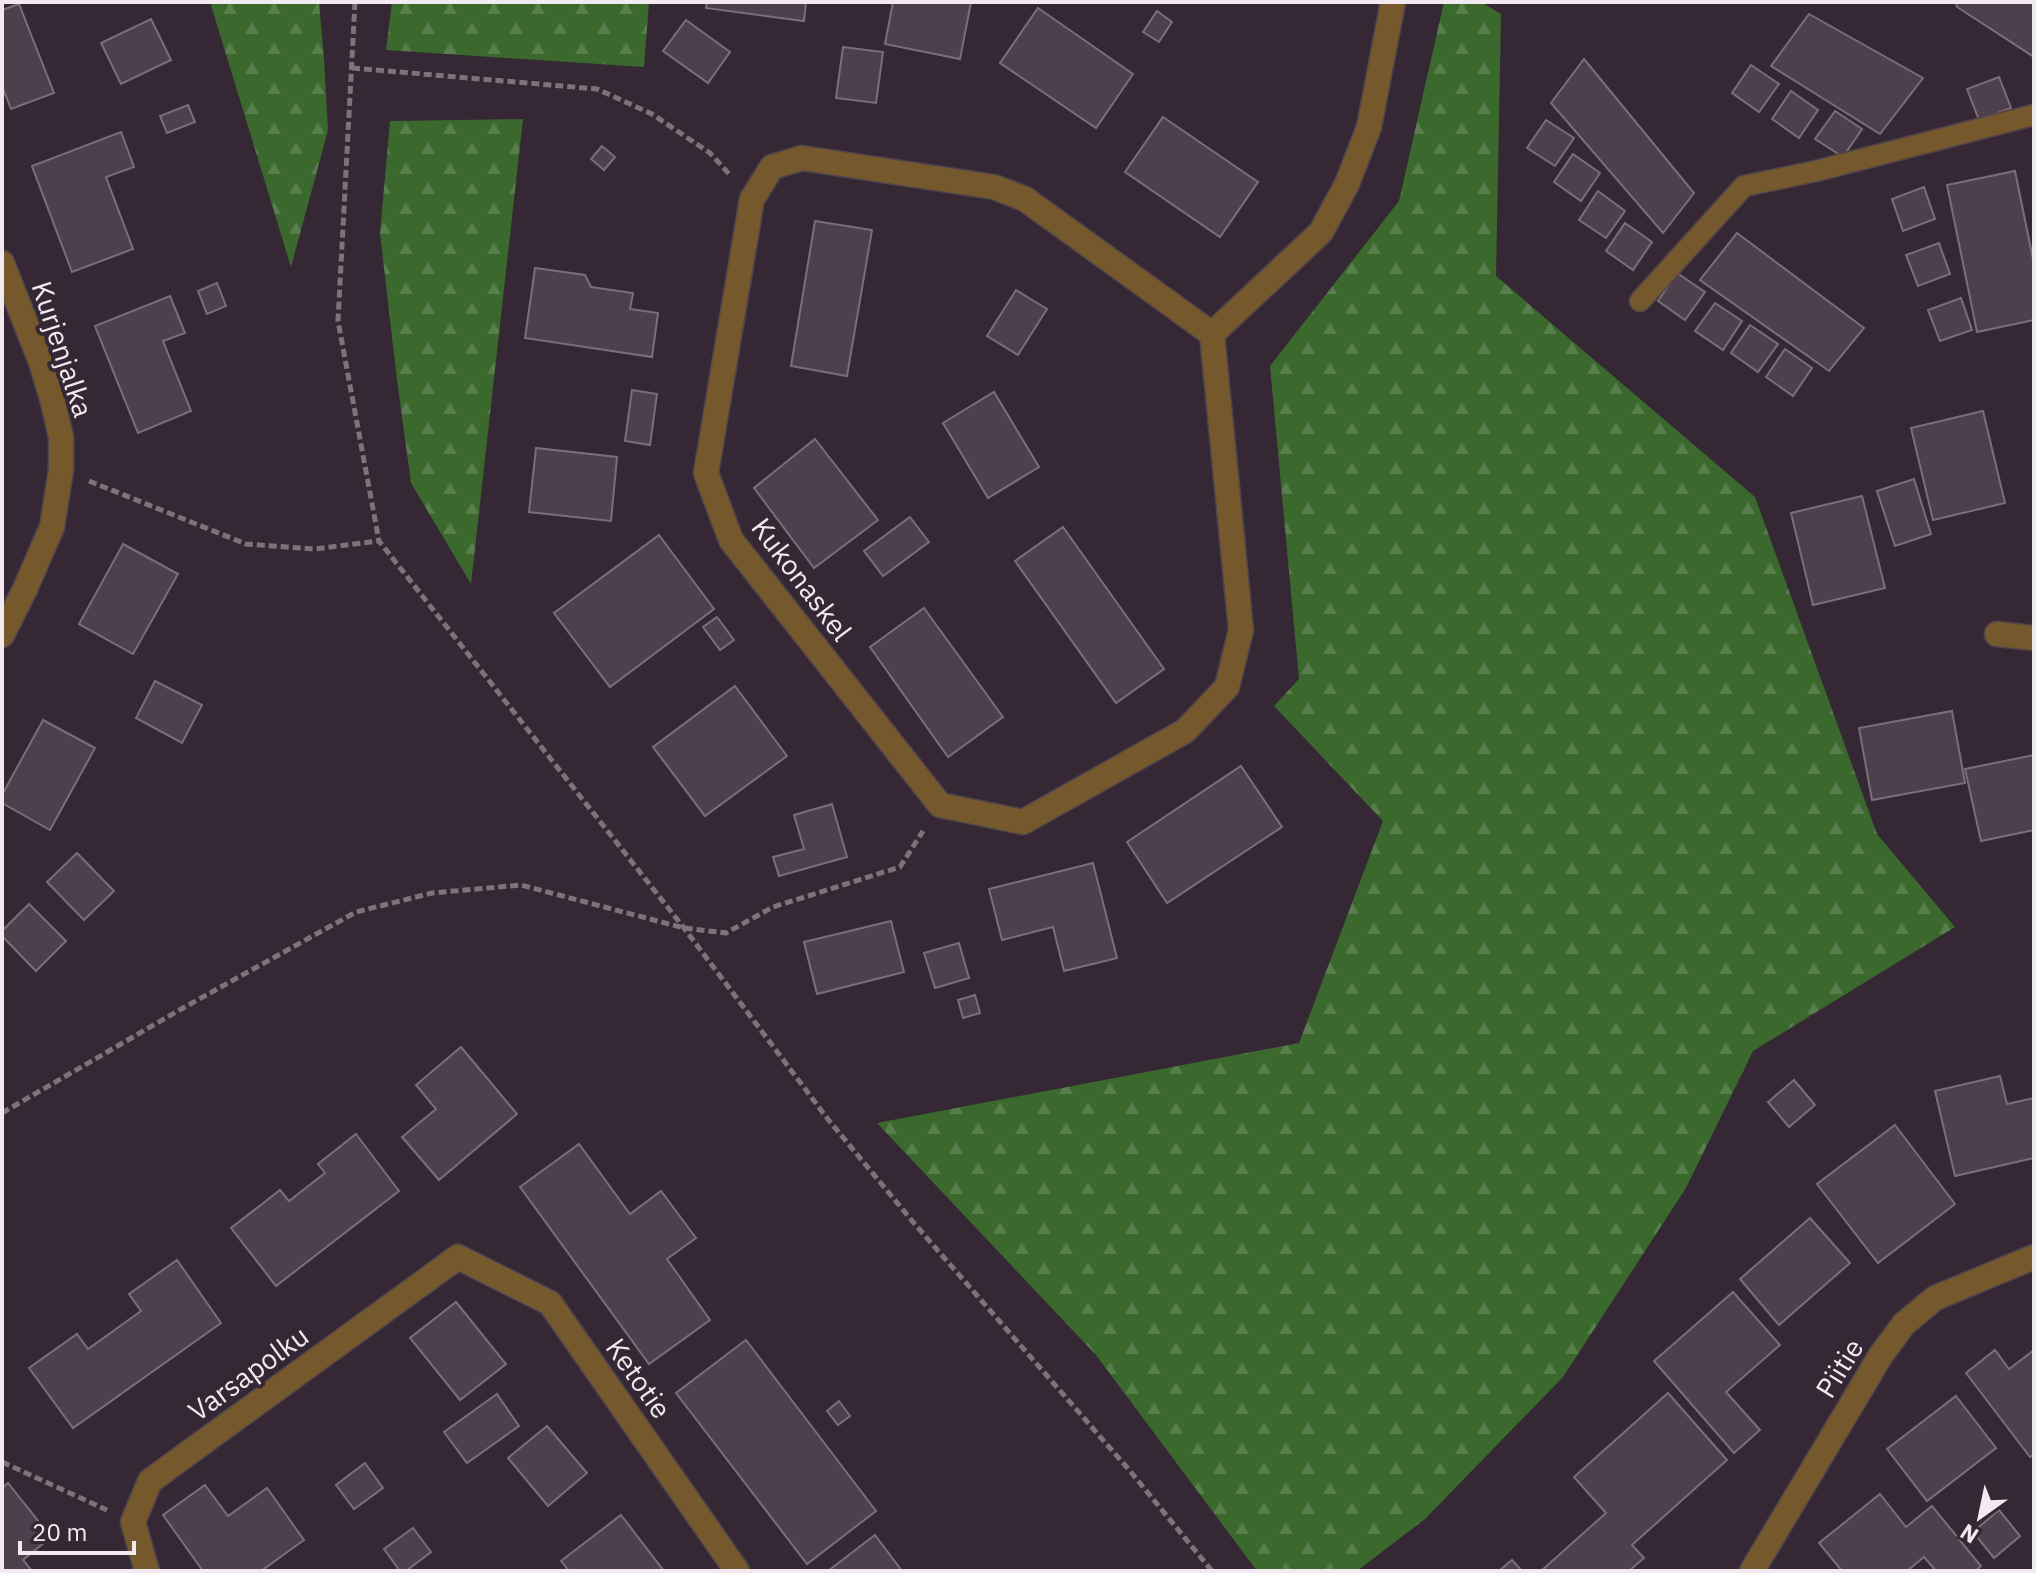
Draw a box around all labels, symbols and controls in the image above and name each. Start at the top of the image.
street label: Kurjenjalka [24,276,102,422]
street label: Kukonaskel [744,510,860,648]
street label: Varsapolku [181,1317,315,1429]
street label: Ketotie [598,1331,680,1425]
street label: Piitie [1807,1331,1871,1405]
north arrow [1940,1477,2020,1557]
scale bar [20,1505,134,1555]
text: 20 m [32,1516,87,1548]
text: N [1954,1518,1983,1551]

